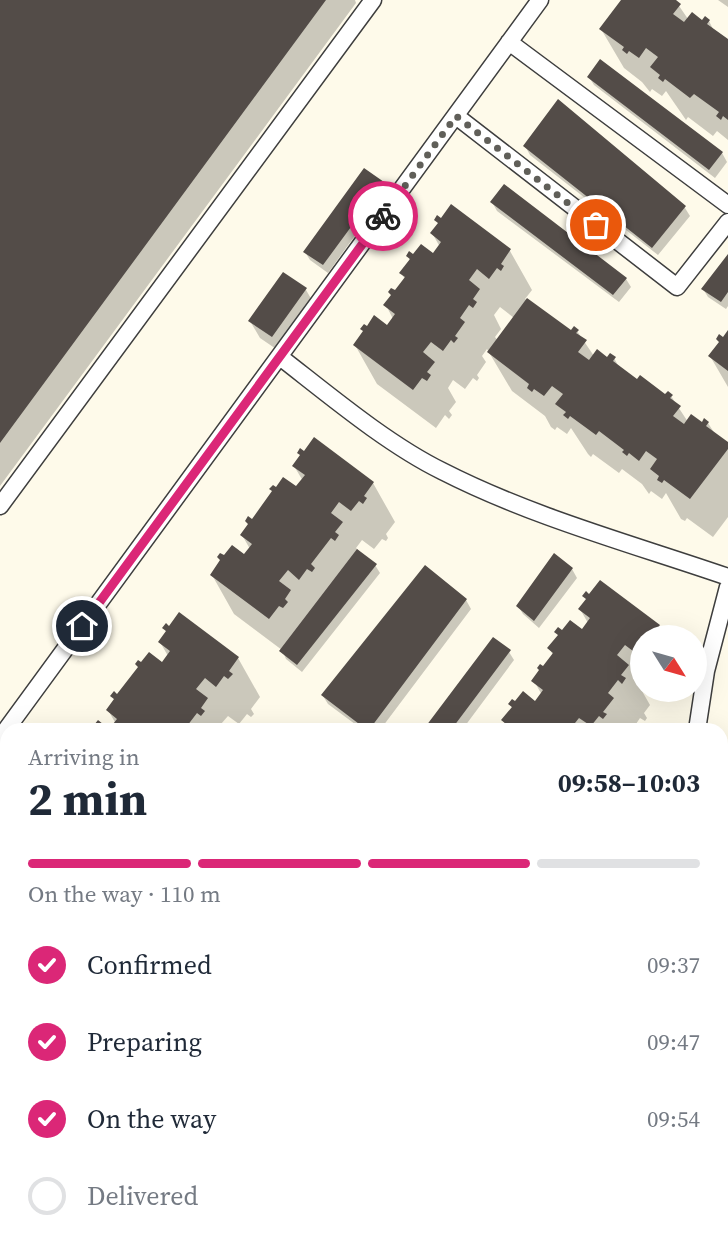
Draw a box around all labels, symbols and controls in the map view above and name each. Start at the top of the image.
courier [348,181,418,251]
pin [566,195,626,255]
icon: bike [364,197,402,235]
icon: bag [577,206,615,244]
pin [52,596,112,656]
icon: home [63,607,101,645]
north arrow [630,625,707,702]
map controls [630,625,707,702]
text: Arriving in [28,741,140,773]
text: 09:58–10:03 [558,765,700,801]
text: 2 min [28,767,147,830]
text: On the way · 110 m [28,878,221,910]
icon: check [28,946,66,984]
text: Confirmed [87,947,212,983]
text: 09:37 [647,949,700,981]
icon: check [28,1023,66,1061]
text: Preparing [87,1024,202,1060]
text: 09:47 [647,1026,700,1058]
icon: check [28,1100,66,1138]
text: On the way [87,1101,216,1137]
text: 09:54 [647,1103,700,1135]
text: Delivered [87,1178,198,1214]

